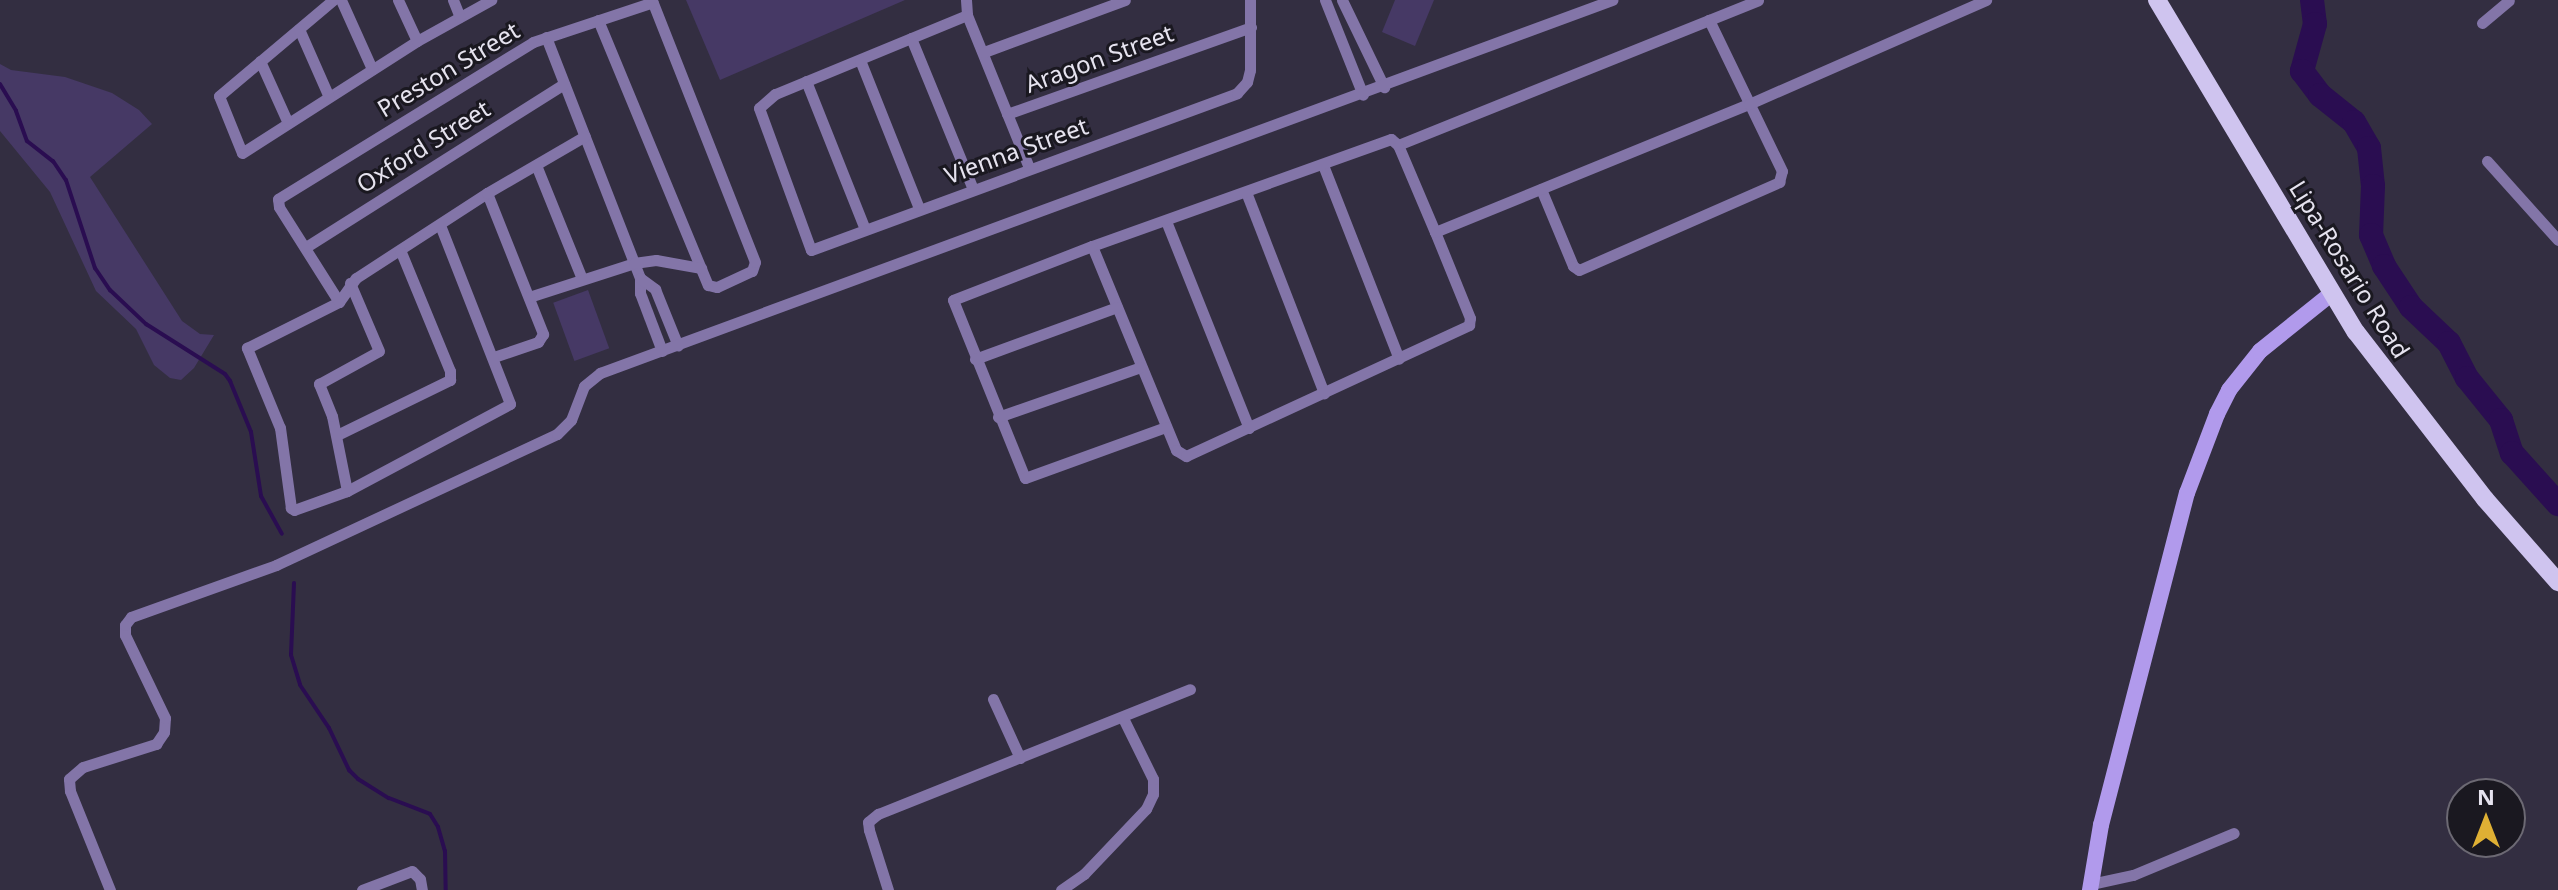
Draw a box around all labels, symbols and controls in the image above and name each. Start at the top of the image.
street label: Preston Street [372,15,524,123]
street label: Aragon Street [1021,18,1177,98]
street label: Oxford Street [351,94,495,198]
street label: Vienna Street [940,111,1092,189]
street label: Lipa-Rosario Road [2284,175,2416,363]
north arrow [2446,778,2526,858]
text: N [2477,781,2495,811]

